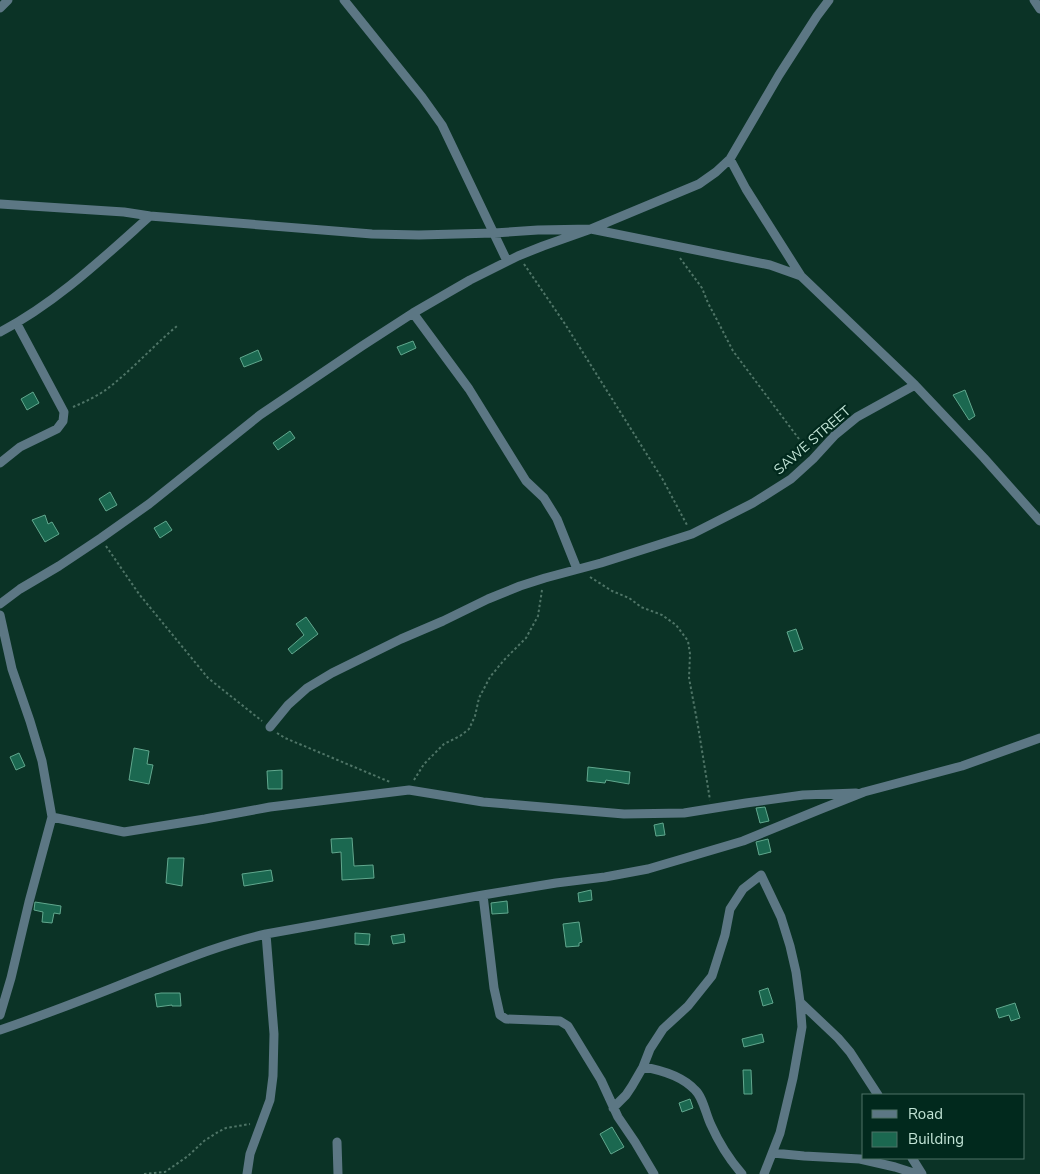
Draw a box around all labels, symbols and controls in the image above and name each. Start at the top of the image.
street label: SAWE STREET [770,401,855,479]
legend [862,1094,1025,1159]
text: Road [908,1104,943,1124]
text: Building [908,1129,964,1149]

